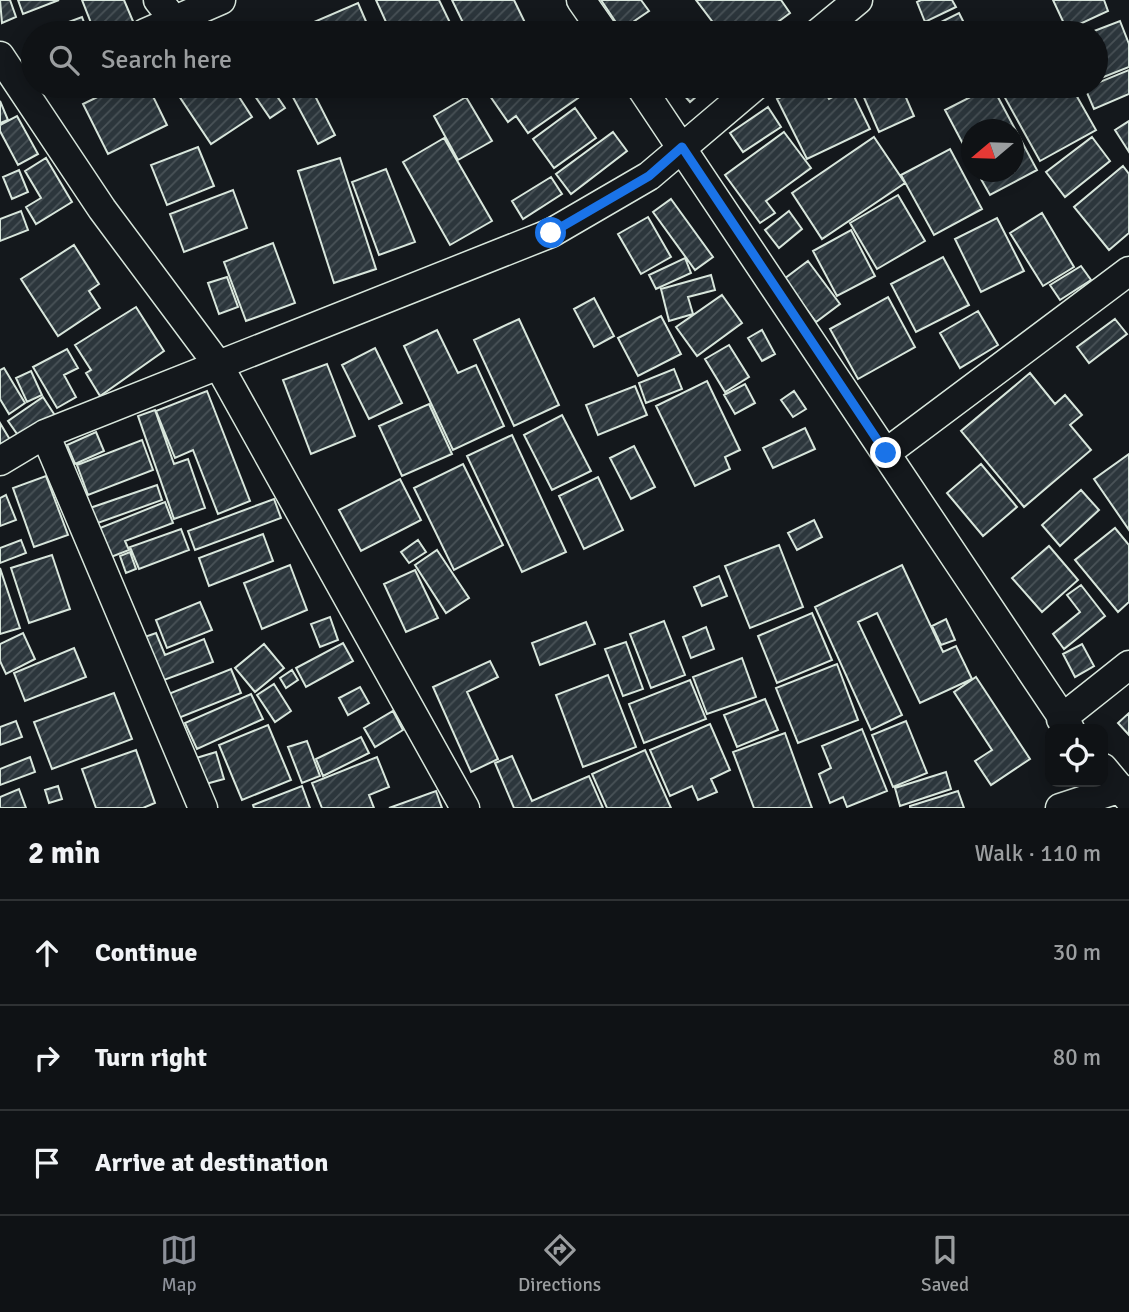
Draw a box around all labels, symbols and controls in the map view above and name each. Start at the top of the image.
search box [21,21,1108,98]
icon: search [45,41,83,79]
text: Search here [101,44,232,76]
north arrow [961,119,1024,182]
route start [535,217,566,248]
route end [870,437,901,468]
map controls [1045,724,1108,787]
button: locate [1045,724,1108,787]
text: 2 min [28,835,100,872]
text: Walk · 110 m [975,839,1101,868]
icon: ahead [28,934,66,972]
text: Continue [95,937,197,969]
text: 30 m [1053,938,1101,967]
icon: right [28,1039,66,1077]
text: Turn right [95,1042,207,1074]
text: 80 m [1053,1043,1101,1072]
icon: arrive [28,1144,66,1182]
text: Arrive at destination [95,1147,328,1179]
tab: Map [160,1231,198,1297]
tab: Directions [518,1231,601,1297]
tab: Saved [921,1231,969,1297]

